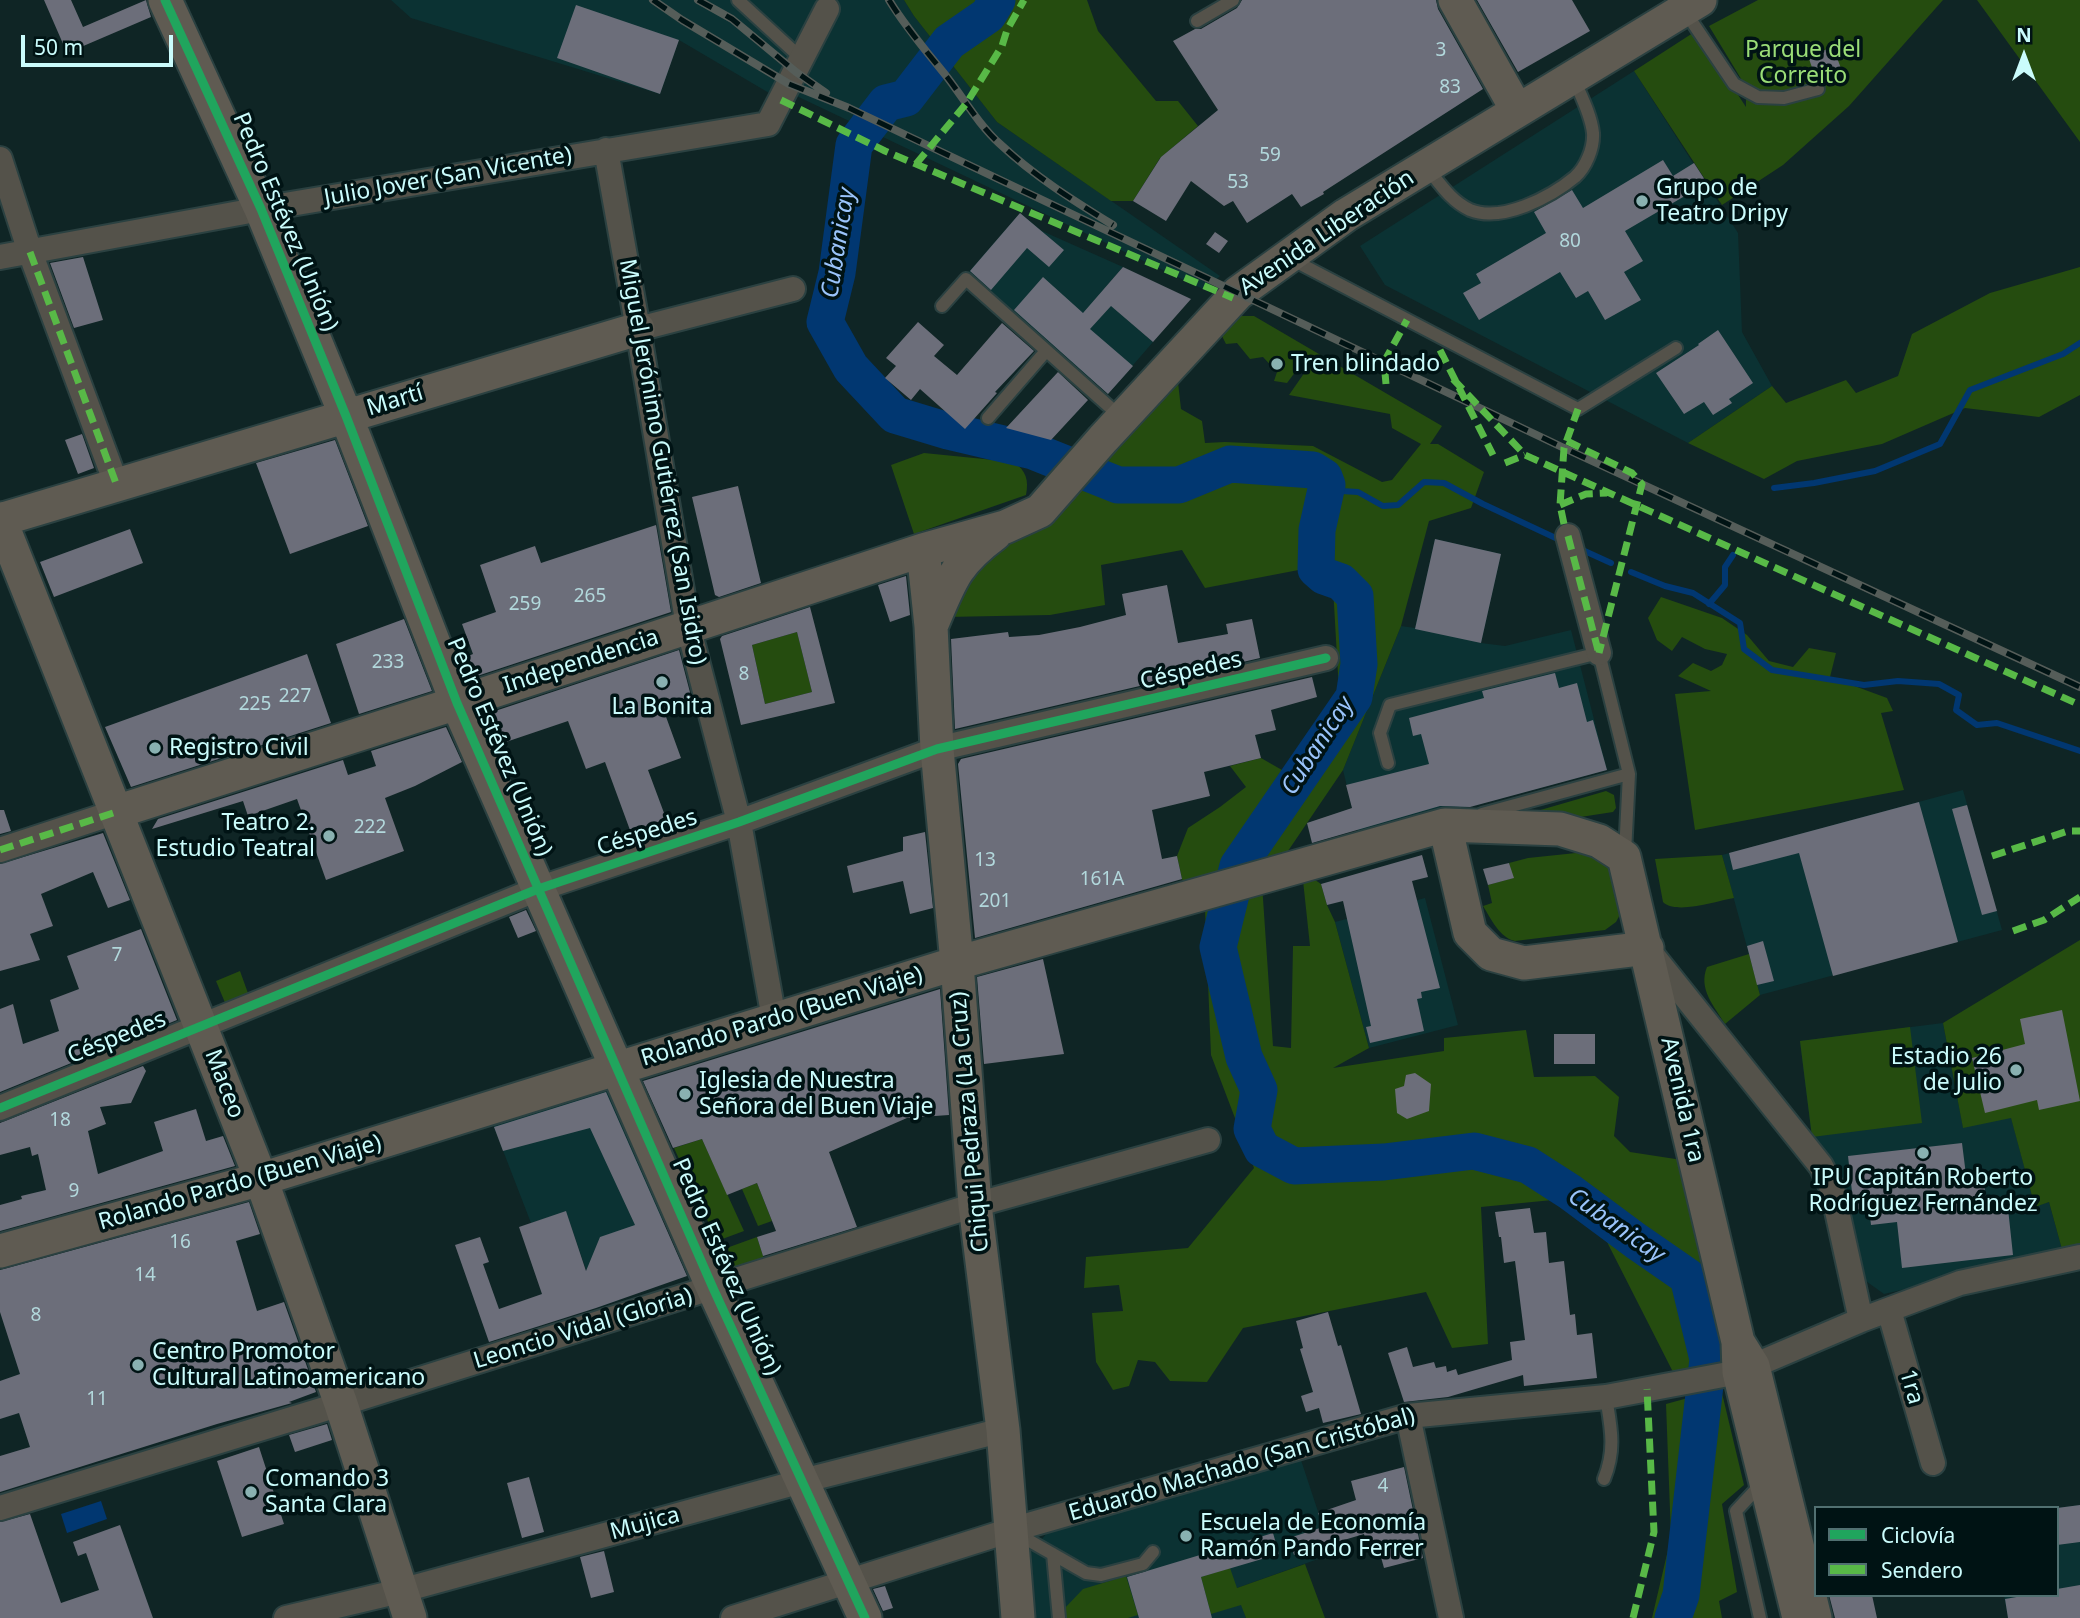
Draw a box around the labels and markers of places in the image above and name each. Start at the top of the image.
place label: Grupo de Teatro Dripy [1656,174,1788,228]
marker: Grupo de Teatro Dripy [1634,193,1650,209]
place label: Tren blindado [1291,350,1440,378]
marker: Tren blindado [1269,356,1285,372]
marker: La Bonita [654,674,670,690]
place label: La Bonita [611,693,713,721]
place label: Registro Civil [169,734,309,762]
marker: Registro Civil [147,740,163,756]
place label: Teatro 2. Estudio Teatral [155,809,315,863]
marker: Teatro 2. Estudio Teatral [321,828,337,844]
place label: Estadio 26 de Julio [1891,1043,2002,1097]
marker: Estadio 26 de Julio [2008,1062,2024,1078]
place label: Iglesia de Nuestra Señora del Buen Viaje [699,1067,934,1121]
marker: Iglesia de Nuestra Señora del Buen Viaje [677,1086,693,1102]
marker: IPU Capitán Roberto Rodríguez Fernández [1915,1145,1931,1161]
place label: IPU Capitán Roberto Rodríguez Fernández [1808,1164,2038,1218]
place label: Centro Promotor Cultural Latinoamericano [152,1338,425,1392]
marker: Centro Promotor Cultural Latinoamericano [130,1357,146,1373]
place label: Comando 3 Santa Clara [265,1465,389,1519]
marker: Comando 3 Santa Clara [243,1484,259,1500]
place label: Escuela de Economía Ramón Pando Ferrer [1200,1509,1426,1563]
marker: Escuela de Economía Ramón Pando Ferrer [1178,1528,1194,1544]

